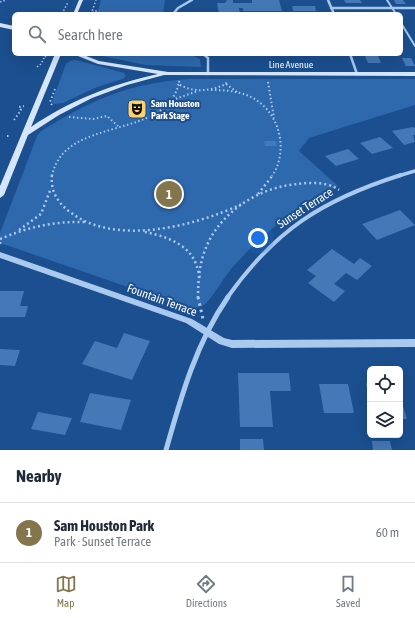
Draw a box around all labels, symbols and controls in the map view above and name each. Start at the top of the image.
search box [12,12,403,56]
icon: search [26,23,48,45]
text: Search here [58,26,123,43]
street label: Line Avenue [269,59,314,70]
theatre icon: Sam Houston Park Stage [126,98,148,120]
place label: Sam Houston Park Stage [151,98,200,121]
pin: 1 [156,179,182,209]
street label: Sunset Terrace [274,185,336,231]
your location [248,228,268,248]
street label: Fountain Terrace [125,281,199,319]
map controls [367,366,403,438]
button: locate [367,366,403,402]
button: layers [367,402,403,438]
text: Nearby [16,466,62,486]
text: Sam Houston Park [54,517,154,534]
text: 1 [26,525,32,540]
text: 60 m [376,525,399,540]
text: Park · Sunset Terrace [54,534,151,549]
tab: Map [55,573,77,609]
tab: Directions [186,573,227,609]
tab: Saved [336,573,360,609]

